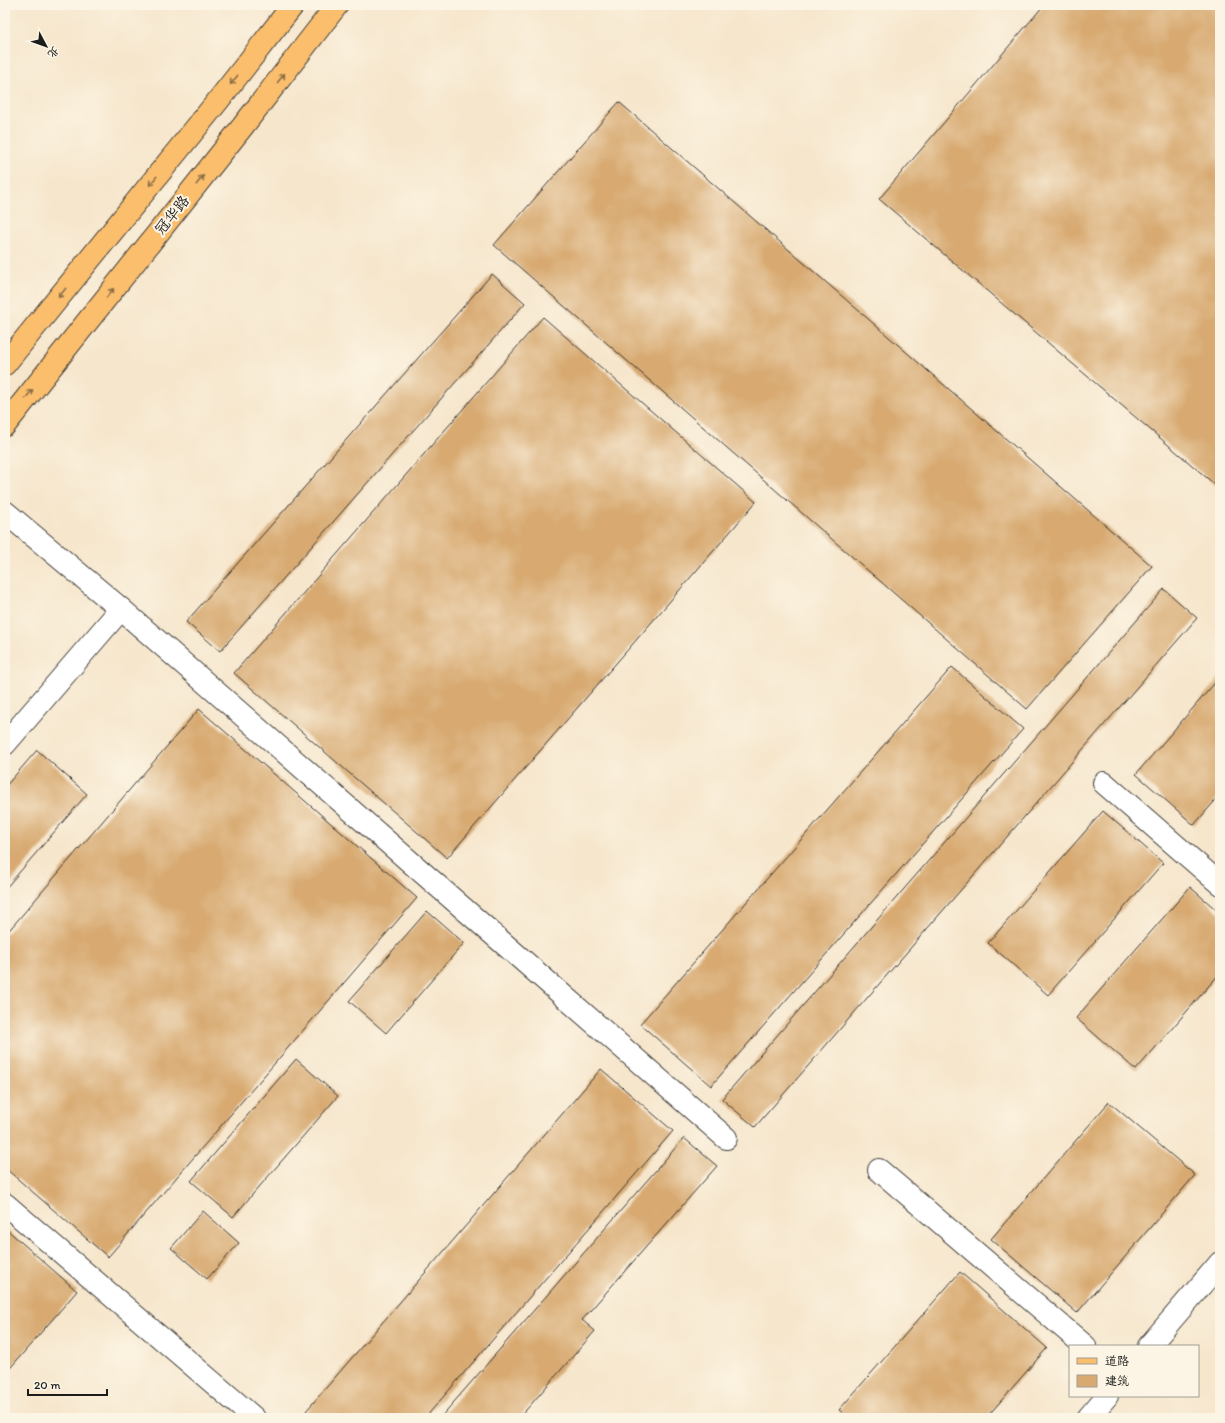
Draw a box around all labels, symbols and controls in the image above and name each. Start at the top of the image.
north arrow [26,26,66,66]
text: 北 [45,44,62,61]
one-way arrow [276,73,285,84]
one-way arrow [230,75,239,86]
one-way arrow [196,175,205,186]
one-way arrow [149,176,157,187]
street label: 冠华路 [151,192,193,238]
one-way arrow [106,287,115,298]
one-way arrow [58,288,67,299]
one-way arrow [25,389,34,400]
legend [1069,1345,1199,1397]
text: 道路 [1105,1354,1129,1368]
scale bar [28,1371,107,1397]
text: 建筑 [1105,1374,1129,1388]
text: 20 m [34,1378,61,1392]

